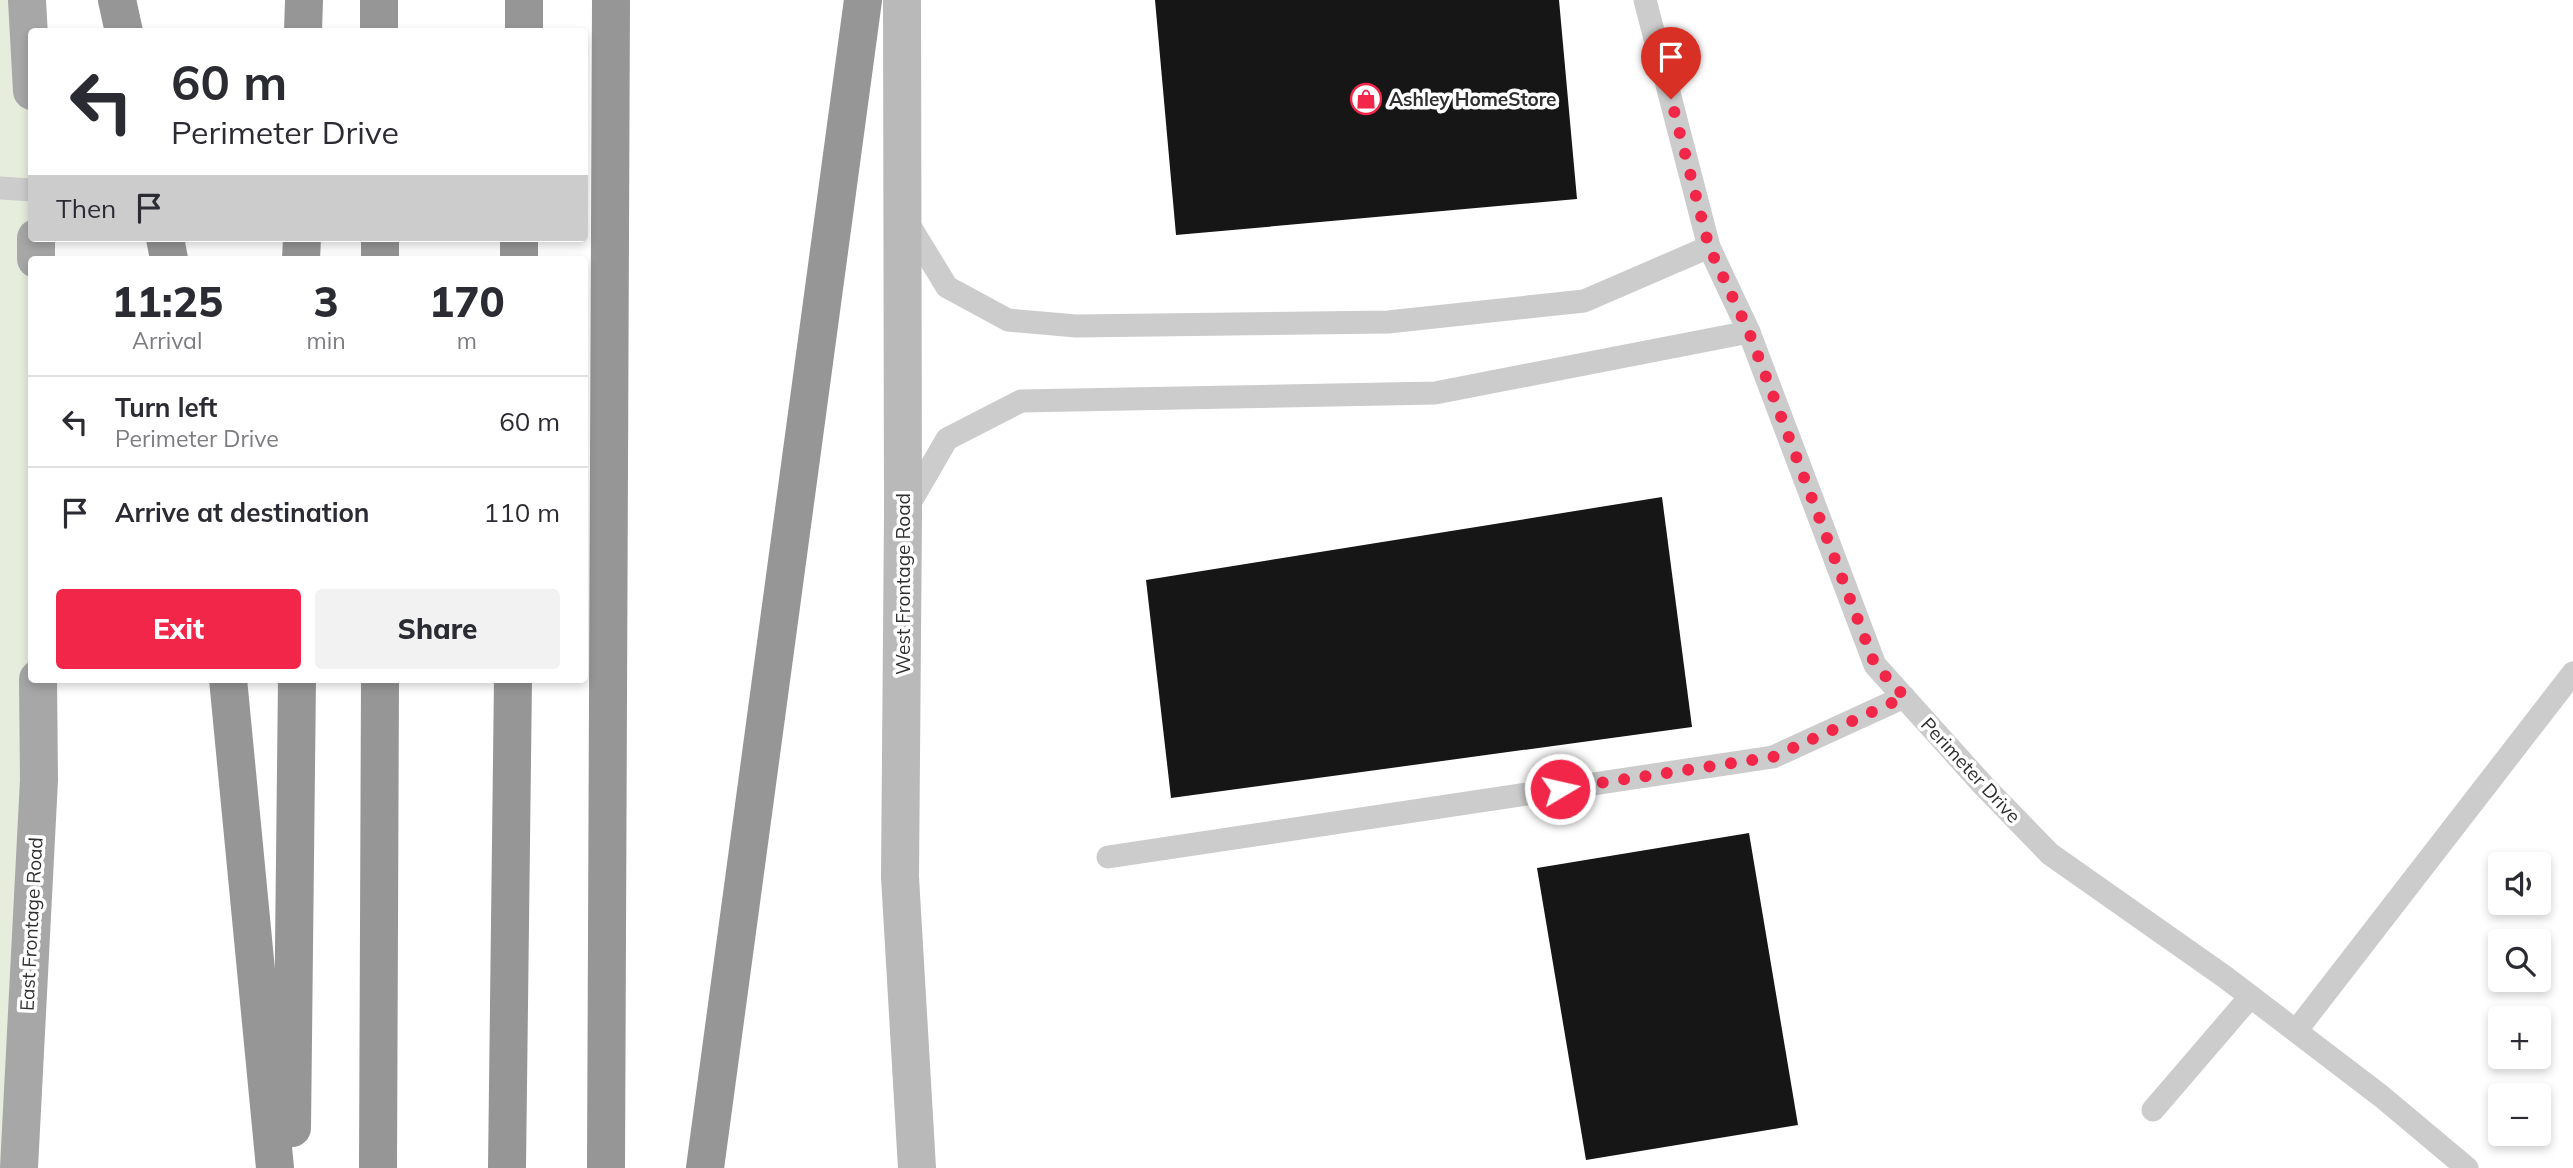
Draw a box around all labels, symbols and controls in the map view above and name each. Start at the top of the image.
pin [1641,27,1701,99]
icon: arrive [1652,38,1690,76]
text: 60 m [171,51,287,112]
icon: left [56,56,147,147]
shop icon: Ashley HomeStore [1349,82,1383,116]
place label: Ashley HomeStore [1389,87,1557,111]
text: Perimeter Drive [171,112,399,152]
icon: arrive [130,189,168,227]
text: Then [56,192,116,225]
text: 11:25 [111,275,223,328]
text: 3 [313,275,339,328]
text: 170 [429,275,505,328]
text: Arrival [132,326,202,355]
text: min [306,326,346,355]
text: m [457,326,477,355]
text: Turn left [115,391,217,424]
icon: left [56,403,94,441]
text: 60 m [499,405,560,438]
text: Perimeter Drive [115,424,279,453]
street label: West Frontage Road [891,493,915,675]
icon: arrive [56,494,94,532]
text: Arrive at destination [115,496,370,529]
text: 110 m [484,496,560,529]
button: Exit [56,589,301,669]
button: Share [315,589,560,669]
street label: Perimeter Drive [1916,712,2026,828]
position arrow [1523,752,1597,826]
street label: East Frontage Road [14,836,48,1012]
map controls [2488,852,2551,1146]
button: sound [2488,852,2551,915]
button: search [2488,929,2551,992]
button: + [2488,1006,2551,1069]
button: − [2488,1083,2551,1146]

